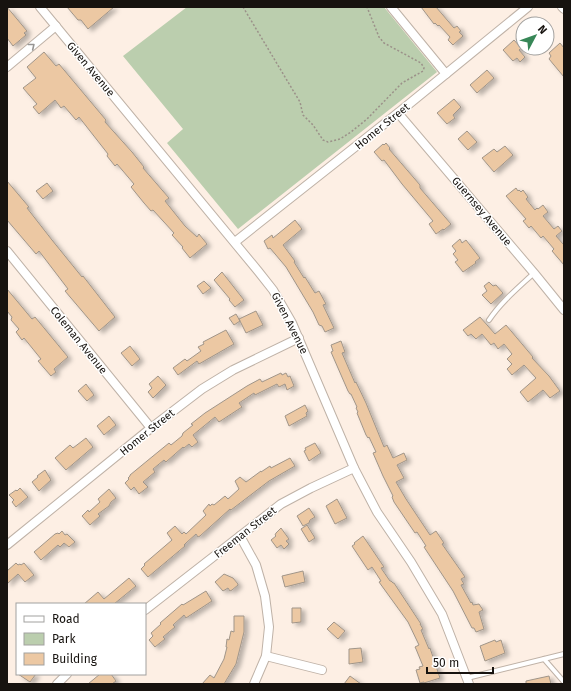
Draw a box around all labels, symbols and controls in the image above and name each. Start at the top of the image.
north arrow [515,16,555,56]
text: N [535,23,549,37]
street label: Given Avenue [64,39,117,99]
one-way arrow [27,44,34,51]
street label: Homer Street [352,100,412,152]
street label: Guernsey Avenue [449,174,514,248]
street label: Given Avenue [268,290,311,356]
street label: Coleman Avenue [48,304,110,377]
street label: Homer Street [117,406,177,458]
street label: Freeman Street [212,504,279,561]
legend [16,603,146,675]
text: Road [52,612,80,626]
text: Park [52,632,76,646]
scale bar [427,649,493,675]
text: Building [52,652,98,666]
text: 50 m [433,656,459,670]

